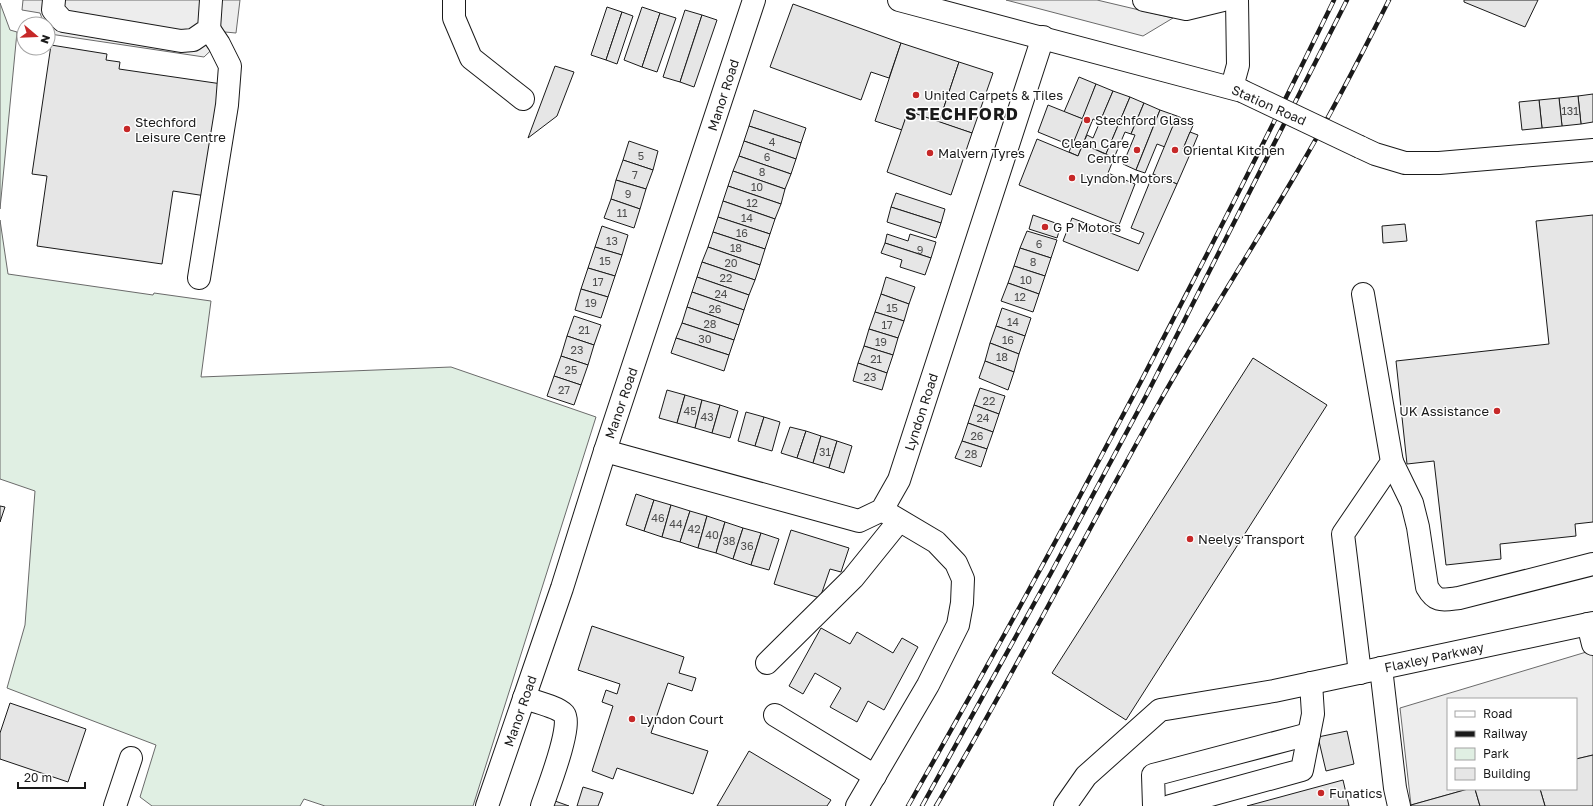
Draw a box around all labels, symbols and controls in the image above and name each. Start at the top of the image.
north arrow [16,16,56,56]
text: N [38,33,53,45]
street label: Manor Road [704,57,742,133]
street label: Station Road [1229,81,1309,129]
place label: United Carpets & Tiles [924,87,1063,103]
marker: United Carpets & Tiles [911,90,921,100]
district label: STECHFORD [905,103,1019,124]
house number: 131 [1561,104,1579,117]
place label: Stechford Glass [1095,112,1194,128]
place label: Stechford Leisure Centre [135,114,226,145]
marker: Stechford Glass [1082,115,1092,125]
marker: Stechford Leisure Centre [122,124,132,134]
house number: 4 [769,135,776,148]
place label: Clean Care Centre [1061,135,1129,166]
place label: Oriental Kitchen [1183,142,1285,158]
place label: Malvern Tyres [938,145,1025,161]
marker: Clean Care Centre [1132,145,1142,155]
marker: Oriental Kitchen [1170,145,1180,155]
marker: Malvern Tyres [925,148,935,158]
house number: 5 [638,149,644,162]
house number: 6 [764,150,771,163]
house number: 8 [759,165,766,178]
house number: 7 [632,168,638,181]
place label: Lyndon Motors [1080,170,1173,186]
marker: Lyndon Motors [1067,173,1077,183]
house number: 10 [751,180,763,193]
house number: 9 [625,187,631,200]
house number: 12 [746,196,758,209]
house number: 11 [617,206,627,219]
house number: 14 [741,211,753,224]
place label: G P Motors [1053,219,1121,235]
marker: G P Motors [1040,222,1050,232]
house number: 16 [736,226,748,239]
house number: 13 [606,234,618,247]
house number: 6 [1036,237,1043,250]
house number: 18 [730,241,742,254]
house number: 9 [917,243,923,256]
house number: 15 [599,254,611,267]
house number: 8 [1030,255,1037,268]
house number: 20 [724,256,738,269]
house number: 22 [720,271,732,284]
house number: 10 [1020,273,1032,286]
house number: 17 [592,275,604,288]
house number: 24 [714,287,728,300]
house number: 12 [1014,290,1026,303]
house number: 19 [585,296,597,309]
house number: 15 [886,301,898,314]
house number: 26 [708,302,722,315]
house number: 14 [1007,315,1019,328]
house number: 28 [703,317,717,330]
house number: 17 [881,318,893,331]
house number: 21 [578,323,590,336]
house number: 30 [698,332,712,345]
house number: 16 [1002,333,1014,346]
house number: 19 [875,335,887,348]
house number: 23 [571,343,583,356]
house number: 18 [996,350,1008,363]
house number: 21 [870,352,882,365]
house number: 25 [565,363,577,376]
street label: Manor Road [601,365,641,441]
house number: 23 [864,370,876,383]
street label: Lyndon Road [901,371,941,453]
house number: 27 [558,383,570,396]
house number: 22 [983,394,995,407]
place label: UK Assistance [1399,403,1489,419]
house number: 45 [683,404,697,417]
marker: UK Assistance [1492,406,1502,416]
house number: 43 [700,410,714,423]
house number: 24 [976,411,990,424]
house number: 26 [970,429,984,442]
house number: 31 [819,445,831,458]
house number: 28 [964,447,978,460]
house number: 46 [651,511,665,524]
house number: 44 [669,517,683,530]
house number: 42 [687,522,701,535]
house number: 40 [705,528,719,541]
place label: Neelys Transport [1198,531,1305,547]
house number: 38 [722,534,736,547]
marker: Neelys Transport [1185,534,1195,544]
house number: 36 [740,539,754,552]
street label: Flaxley Parkway [1383,639,1486,675]
street label: Manor Road [500,673,540,749]
legend [1447,698,1577,790]
text: Road [1483,706,1512,721]
place label: Lyndon Court [640,711,724,727]
marker: Lyndon Court [627,714,637,724]
text: Railway [1483,726,1528,741]
text: Park [1483,746,1509,761]
scale bar [18,764,85,790]
text: Building [1483,766,1531,781]
text: 20 m [24,770,52,785]
place label: Funatics [1329,785,1383,801]
marker: Funatics [1316,788,1326,798]

